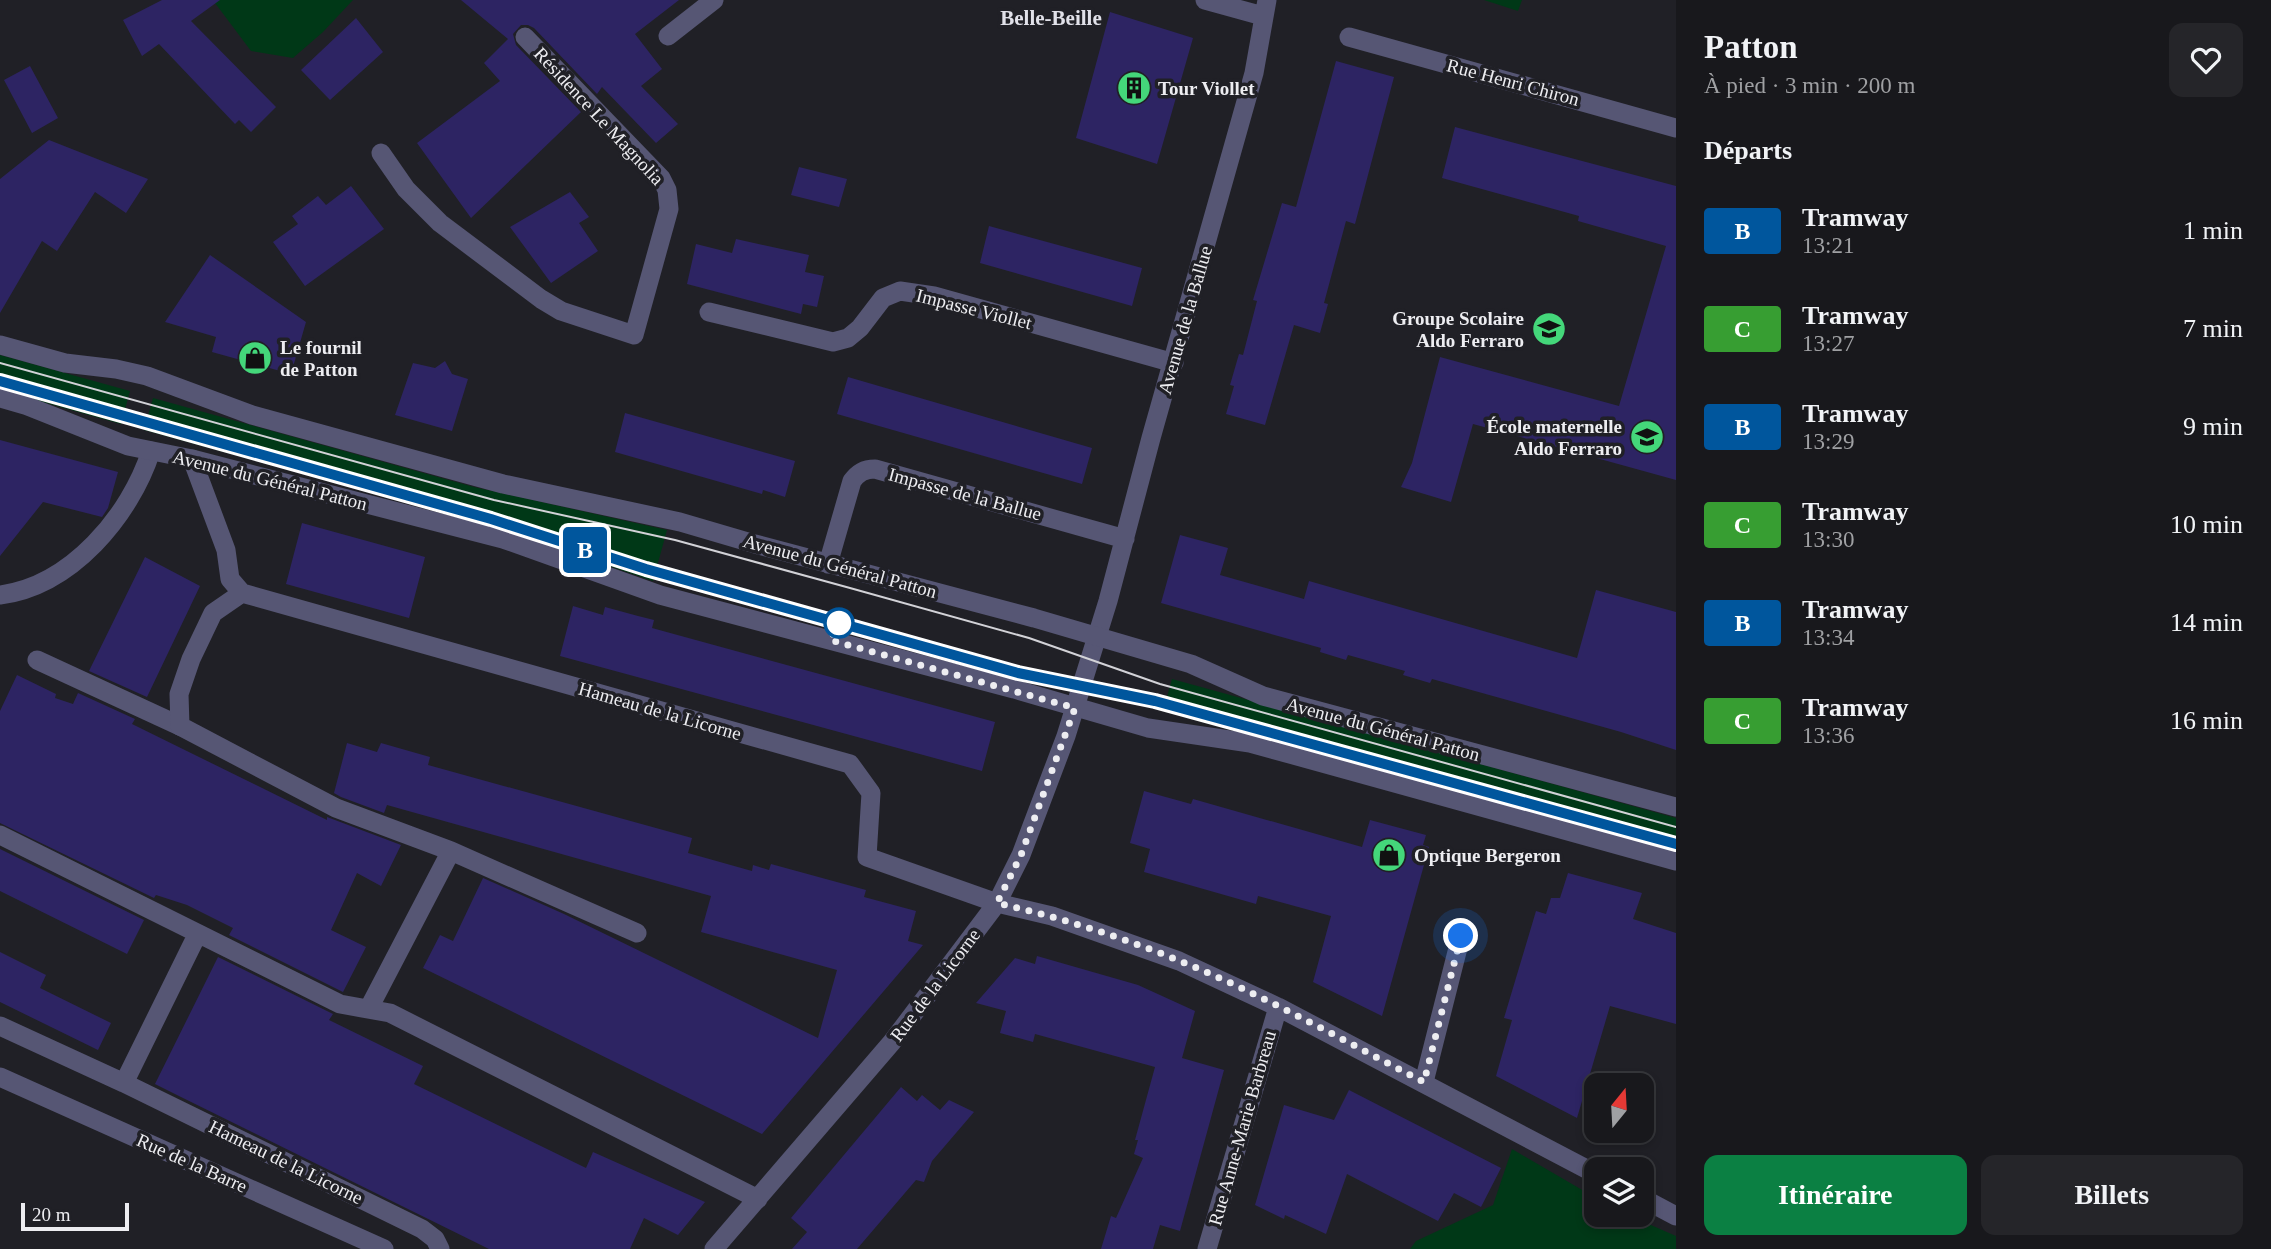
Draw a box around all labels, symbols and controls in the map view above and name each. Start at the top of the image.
district label: Belle-Beille [1000,6,1102,30]
button: heart [2169,23,2243,97]
text: Patton [1704,29,1798,65]
street label: Résidence Le Magnolia [530,43,669,190]
street label: Rue Henri Chiron [1445,54,1582,110]
building icon: Tour Viollet [1115,69,1153,107]
text: À pied · 3 min · 200 m [1704,73,1915,98]
place label: Tour Viollet [1158,78,1255,99]
text: Départs [1704,136,1792,165]
text: Tramway [1802,203,1908,232]
text: 1 min [2183,216,2243,245]
text: B [1734,218,1751,244]
text: 13:21 [1802,233,1854,258]
street label: Avenue de la Ballue [1154,243,1216,397]
street label: Impasse Viollet [914,285,1035,334]
text: Tramway [1802,301,1908,330]
place label: Groupe Scolaire Aldo Ferraro [1392,308,1524,351]
school or university icon: Groupe Scolaire Aldo Ferraro [1530,310,1568,348]
text: 7 min [2183,314,2243,343]
text: C [1734,316,1751,342]
text: 13:27 [1802,331,1854,356]
place label: Le fournil de Patton [280,337,362,380]
shop icon: Le fournil de Patton [236,339,274,377]
text: Tramway [1802,399,1908,428]
text: 9 min [2183,412,2243,441]
text: B [1734,414,1751,440]
place label: École maternelle Aldo Ferraro [1486,416,1622,459]
school or university icon: École maternelle Aldo Ferraro [1628,418,1666,456]
text: 13:29 [1802,429,1854,454]
street label: Avenue du Général Patton [171,446,370,514]
street label: Impasse de la Ballue [886,463,1044,525]
text: Tramway [1802,497,1908,526]
text: 10 min [2170,510,2243,539]
text: C [1734,512,1751,538]
line badge: B [562,527,608,573]
text: 13:30 [1802,527,1854,552]
street label: Avenue du Général Patton [741,530,940,602]
text: B [577,537,593,563]
text: Tramway [1802,595,1908,624]
unlabelled marker [824,608,854,638]
text: 14 min [2170,608,2243,637]
text: B [1734,610,1751,636]
text: 13:34 [1802,625,1854,650]
street label: Hameau de la Licorne [576,678,744,744]
street label: Avenue du Général Patton [1284,693,1483,765]
text: Tramway [1802,693,1908,722]
text: 16 min [2170,706,2243,735]
text: C [1734,708,1751,734]
text: 13:36 [1802,723,1854,748]
shop icon: Optique Bergeron [1370,836,1408,874]
place label: Optique Bergeron [1414,845,1561,866]
your location [1443,918,1478,953]
street label: Rue de la Licorne [886,925,984,1045]
street label: Rue Anne-Marie Barbreau [1204,1028,1280,1228]
north arrow [1584,1073,1654,1143]
map controls [1584,1073,1654,1227]
street label: Hameau de la Licorne [206,1116,366,1208]
street label: Rue de la Barre [134,1129,250,1197]
button: Itinéraire [1704,1155,1967,1235]
button: Billets [1981,1155,2243,1235]
button: layers [1584,1157,1654,1227]
scale bar [21,1200,130,1232]
text: 20 m [32,1204,71,1225]

